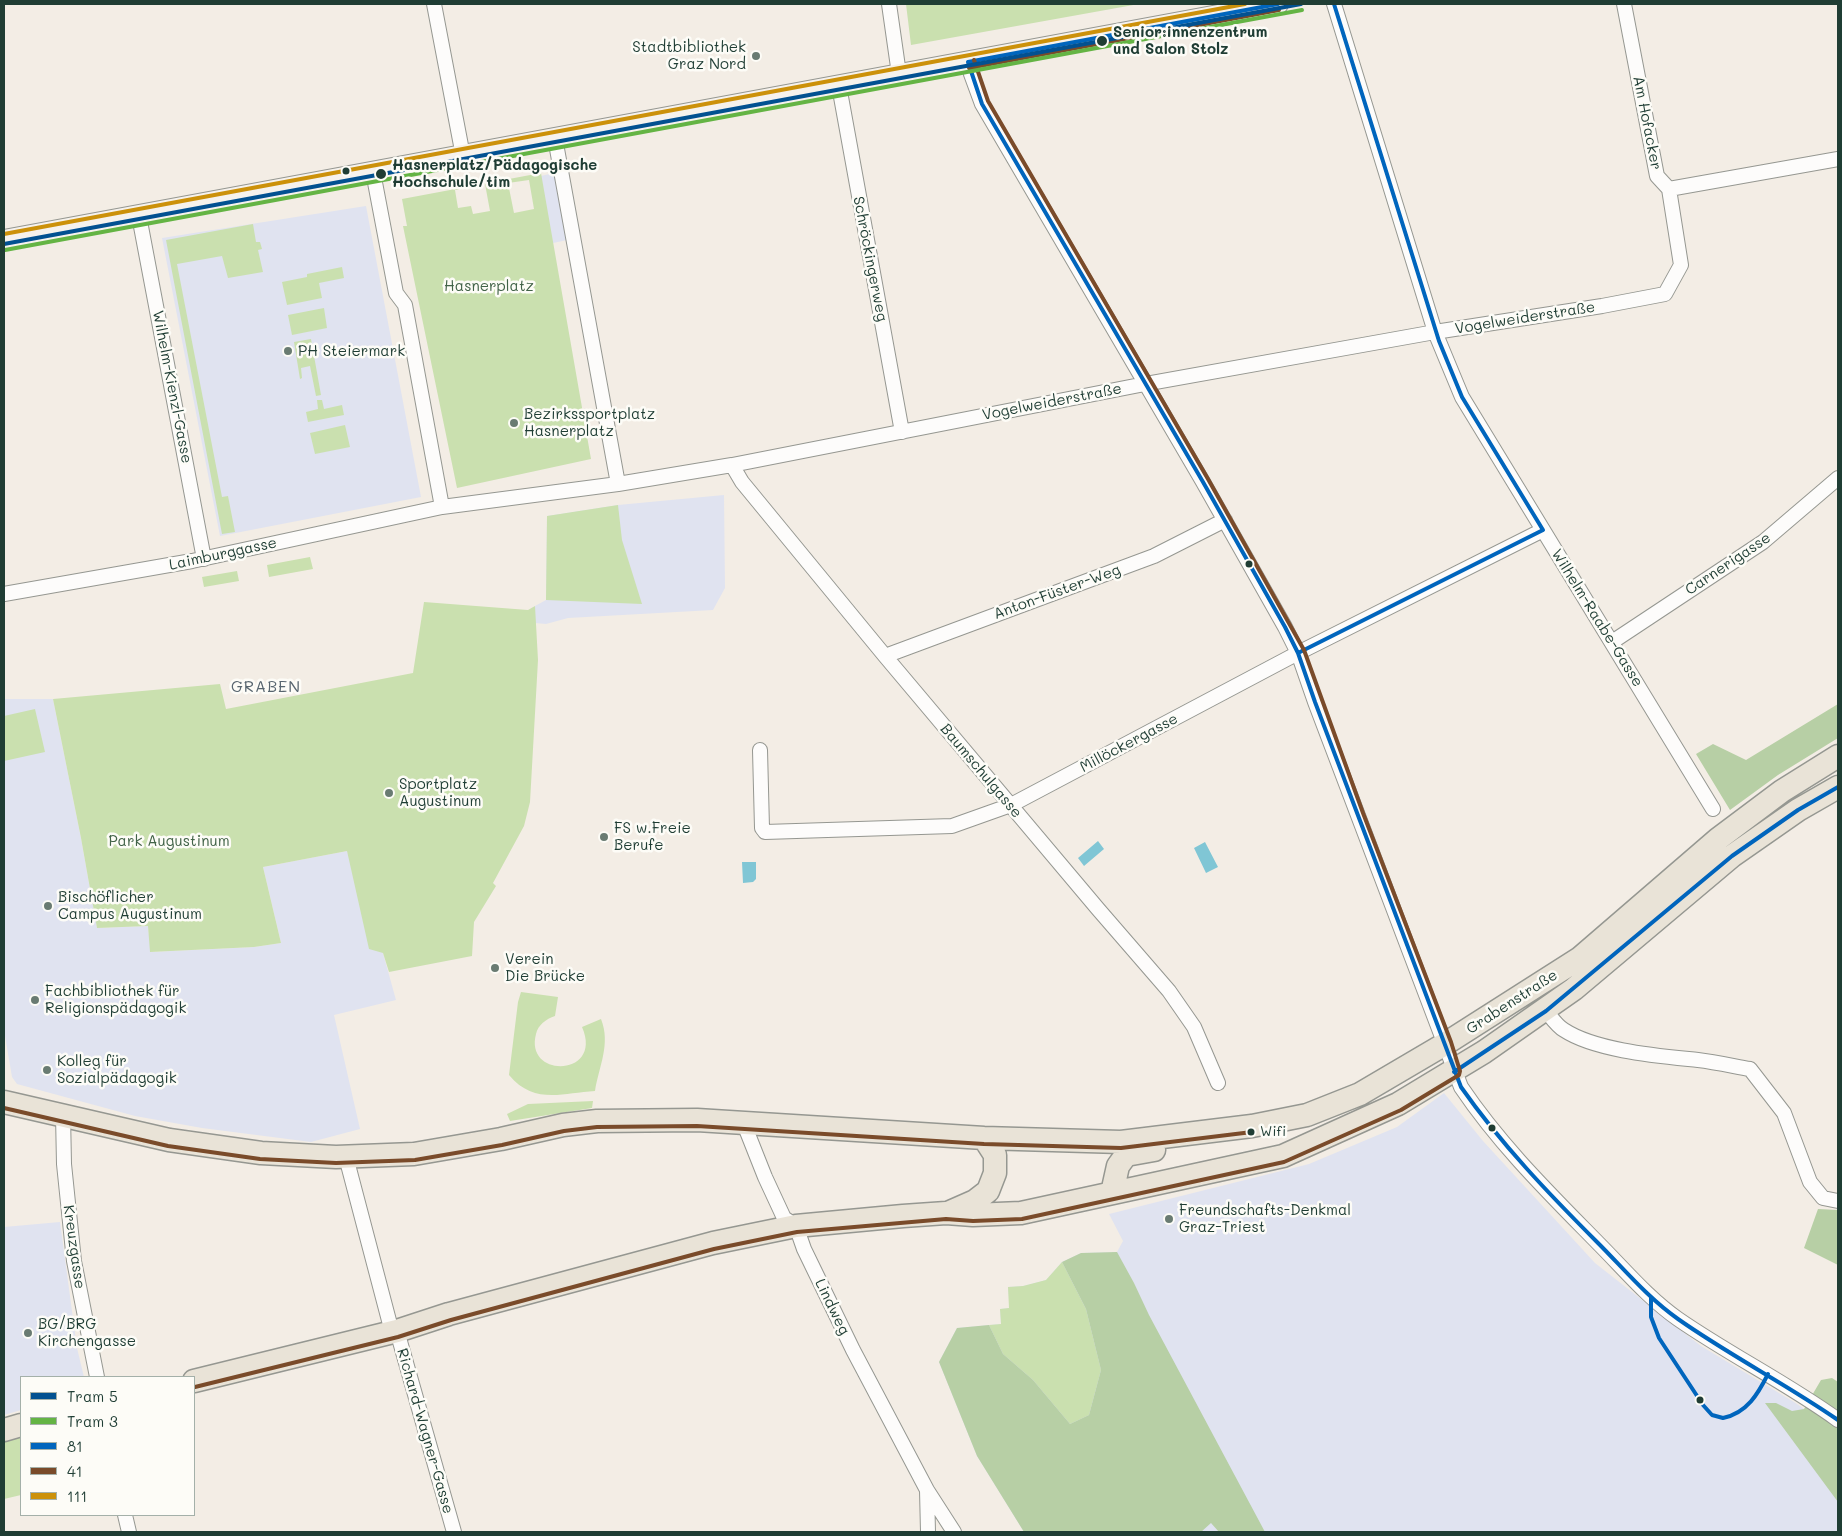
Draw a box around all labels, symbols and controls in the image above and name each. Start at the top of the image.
place label: Senior:innenzentrum und Salon Stolz [1113,23,1268,58]
marker: Senior:innenzentrum und Salon Stolz [1095,34,1109,48]
place label: Stadtbibliothek Graz Nord [632,38,746,73]
marker: Stadtbibliothek Graz Nord [750,50,762,62]
street label: Am Hofacker [1629,74,1665,172]
place label: Hasnerplatz/Pädagogische Hochschule/tim [392,156,597,191]
unlabelled marker [341,166,351,176]
marker: Hasnerplatz/Pädagogische Hochschule/tim [374,167,388,181]
street label: Schröckingerweg [849,195,891,323]
park label: Hasnerplatz [444,277,534,295]
street label: Vogelweiderstraße [1454,298,1596,338]
street label: Wilhelm-Kienzl-Gasse [148,309,196,465]
place label: PH Steiermark [298,342,405,360]
marker: PH Steiermark [282,345,294,357]
street label: Vogelweiderstraße [981,380,1123,424]
place label: Bezirkssportplatz Hasnerplatz [524,405,655,440]
marker: Bezirkssportplatz Hasnerplatz [508,417,520,429]
street label: Carnerigasse [1682,529,1774,599]
street label: Laimburggasse [167,534,279,574]
street label: Wilhelm-Raabe-Gasse [1547,546,1647,690]
unlabelled marker [1244,559,1254,569]
street label: Anton-Füster-Weg [991,561,1123,623]
district label: GRABEN [230,677,302,697]
street label: Millöckergasse [1077,710,1181,776]
street label: Baumschulgasse [936,720,1026,822]
place label: Sportplatz Augustinum [399,775,481,810]
marker: Sportplatz Augustinum [383,787,395,799]
place label: FS w.Freie Berufe [614,819,691,854]
marker: FS w.Freie Berufe [598,831,610,843]
park label: Park Augustinum [108,832,230,850]
place label: Bischöflicher Campus Augustinum [58,888,202,923]
marker: Bischöflicher Campus Augustinum [42,900,54,912]
place label: Verein Die Brücke [505,950,585,985]
marker: Verein Die Brücke [489,962,501,974]
street label: Grabenstraße [1463,966,1561,1038]
place label: Fachbibliothek für Religionspädagogik [45,982,186,1017]
marker: Fachbibliothek für Religionspädagogik [29,994,41,1006]
place label: Kolleg für Sozialpädagogik [57,1052,177,1087]
marker: Kolleg für Sozialpädagogik [41,1064,53,1076]
unlabelled marker [1487,1123,1497,1133]
place label: Wifi [1260,1124,1286,1140]
marker: Wifi [1246,1127,1256,1137]
place label: Freundschafts-Denkmal Graz-Triest [1179,1201,1351,1236]
street label: Kreuzgasse [59,1204,89,1290]
marker: Freundschafts-Denkmal Graz-Triest [1163,1213,1175,1225]
street label: Lindweg [811,1276,853,1338]
place label: BG/BRG Kirchengasse [38,1315,136,1350]
marker: BG/BRG Kirchengasse [22,1327,34,1339]
street label: Richard-Wagner-Gasse [393,1346,457,1516]
legend [20,1376,195,1516]
text: Tram 5 [67,1386,118,1406]
unlabelled marker [1695,1395,1705,1405]
text: Tram 3 [67,1411,118,1431]
text: 81 [67,1436,83,1456]
text: 41 [67,1461,83,1481]
text: 111 [67,1486,87,1506]

